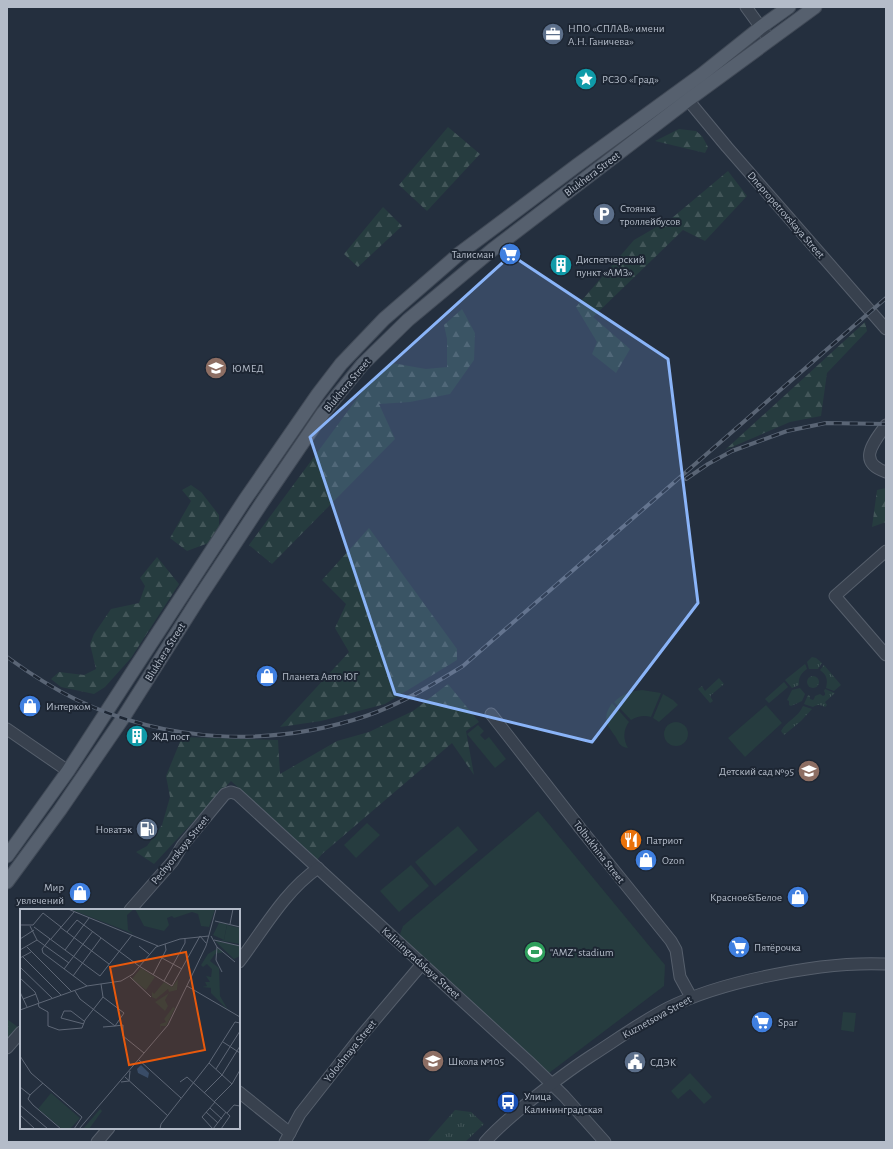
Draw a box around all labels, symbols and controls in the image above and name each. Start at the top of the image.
office icon: НПО «СПЛАВ» имени А.Н. Ганичева» [540,21,566,47]
place label: НПО «СПЛАВ» имени А.Н. Ганичева» [568,23,665,47]
place icon: РСЗО «Град» [573,66,599,92]
place label: РСЗО «Град» [602,74,659,85]
street label: Blukhera Street [562,149,622,198]
street label: Dnepropetrovskaya Street [745,169,827,261]
parking icon: Стоянка троллейбусов [591,201,617,227]
place label: Стоянка троллейбусов [619,203,680,227]
supermarket icon: Талисман [497,241,523,267]
place label: Талисман [452,249,494,260]
building icon: Диспетчерский пункт «АМЗ» [548,252,574,278]
place label: Диспетчерский пункт «АМЗ» [576,254,645,278]
school or university icon: ЮМЕД [203,355,229,381]
street label: Blukhera Street [321,356,373,414]
place label: ЮМЕД [232,363,264,374]
street label: Blukhera Street [143,621,187,683]
shop icon: Планета Авто ЮГ [254,663,280,689]
place label: Планета Авто ЮГ [282,671,358,682]
shop icon: Интерком [17,693,43,719]
place label: Интерком [46,701,91,712]
building icon: ЖД пост [124,723,150,749]
place label: ЖД пост [152,731,190,742]
school or university icon: Детский сад №95 [796,758,822,784]
place label: Детский сад №95 [719,766,794,777]
street label: Pechyorskaya Street [149,813,211,886]
fuel station icon: Новатэк [134,816,160,842]
street label: Tolbukhina Street [571,819,627,886]
place label: Новатэк [96,824,132,835]
restaurant icon: Патриот [618,827,644,853]
place label: Патриот [646,835,682,846]
shop icon: Ozon [633,847,659,873]
place label: Ozon [662,855,684,866]
shop icon: Мир увлечений [67,880,93,906]
place label: Мир увлечений [16,882,64,906]
shop icon: Красное&Белое [785,884,811,910]
place label: Красное&Белое [710,892,782,903]
inset map [20,909,240,1129]
street label: Kaliningradskaya Street [380,925,463,1001]
supermarket icon: Пятёрочка [726,934,752,960]
sports icon: "AMZ" stadium [522,939,548,965]
place label: Пятёрочка [754,942,801,953]
place label: "AMZ" stadium [550,947,614,958]
street label: Kuznetsova Street [621,993,694,1040]
supermarket icon: Spar [749,1009,775,1035]
street label: Yolochnaya Street [322,1017,379,1084]
place label: Spar [778,1017,798,1028]
school or university icon: Школа №105 [420,1048,446,1074]
public building icon: СДЭК [622,1049,648,1075]
place label: Школа №105 [448,1056,504,1067]
place label: СДЭК [650,1057,677,1068]
bus stop icon: Улица Калининградская [495,1089,521,1115]
place label: Улица Калининградская [524,1091,603,1115]

